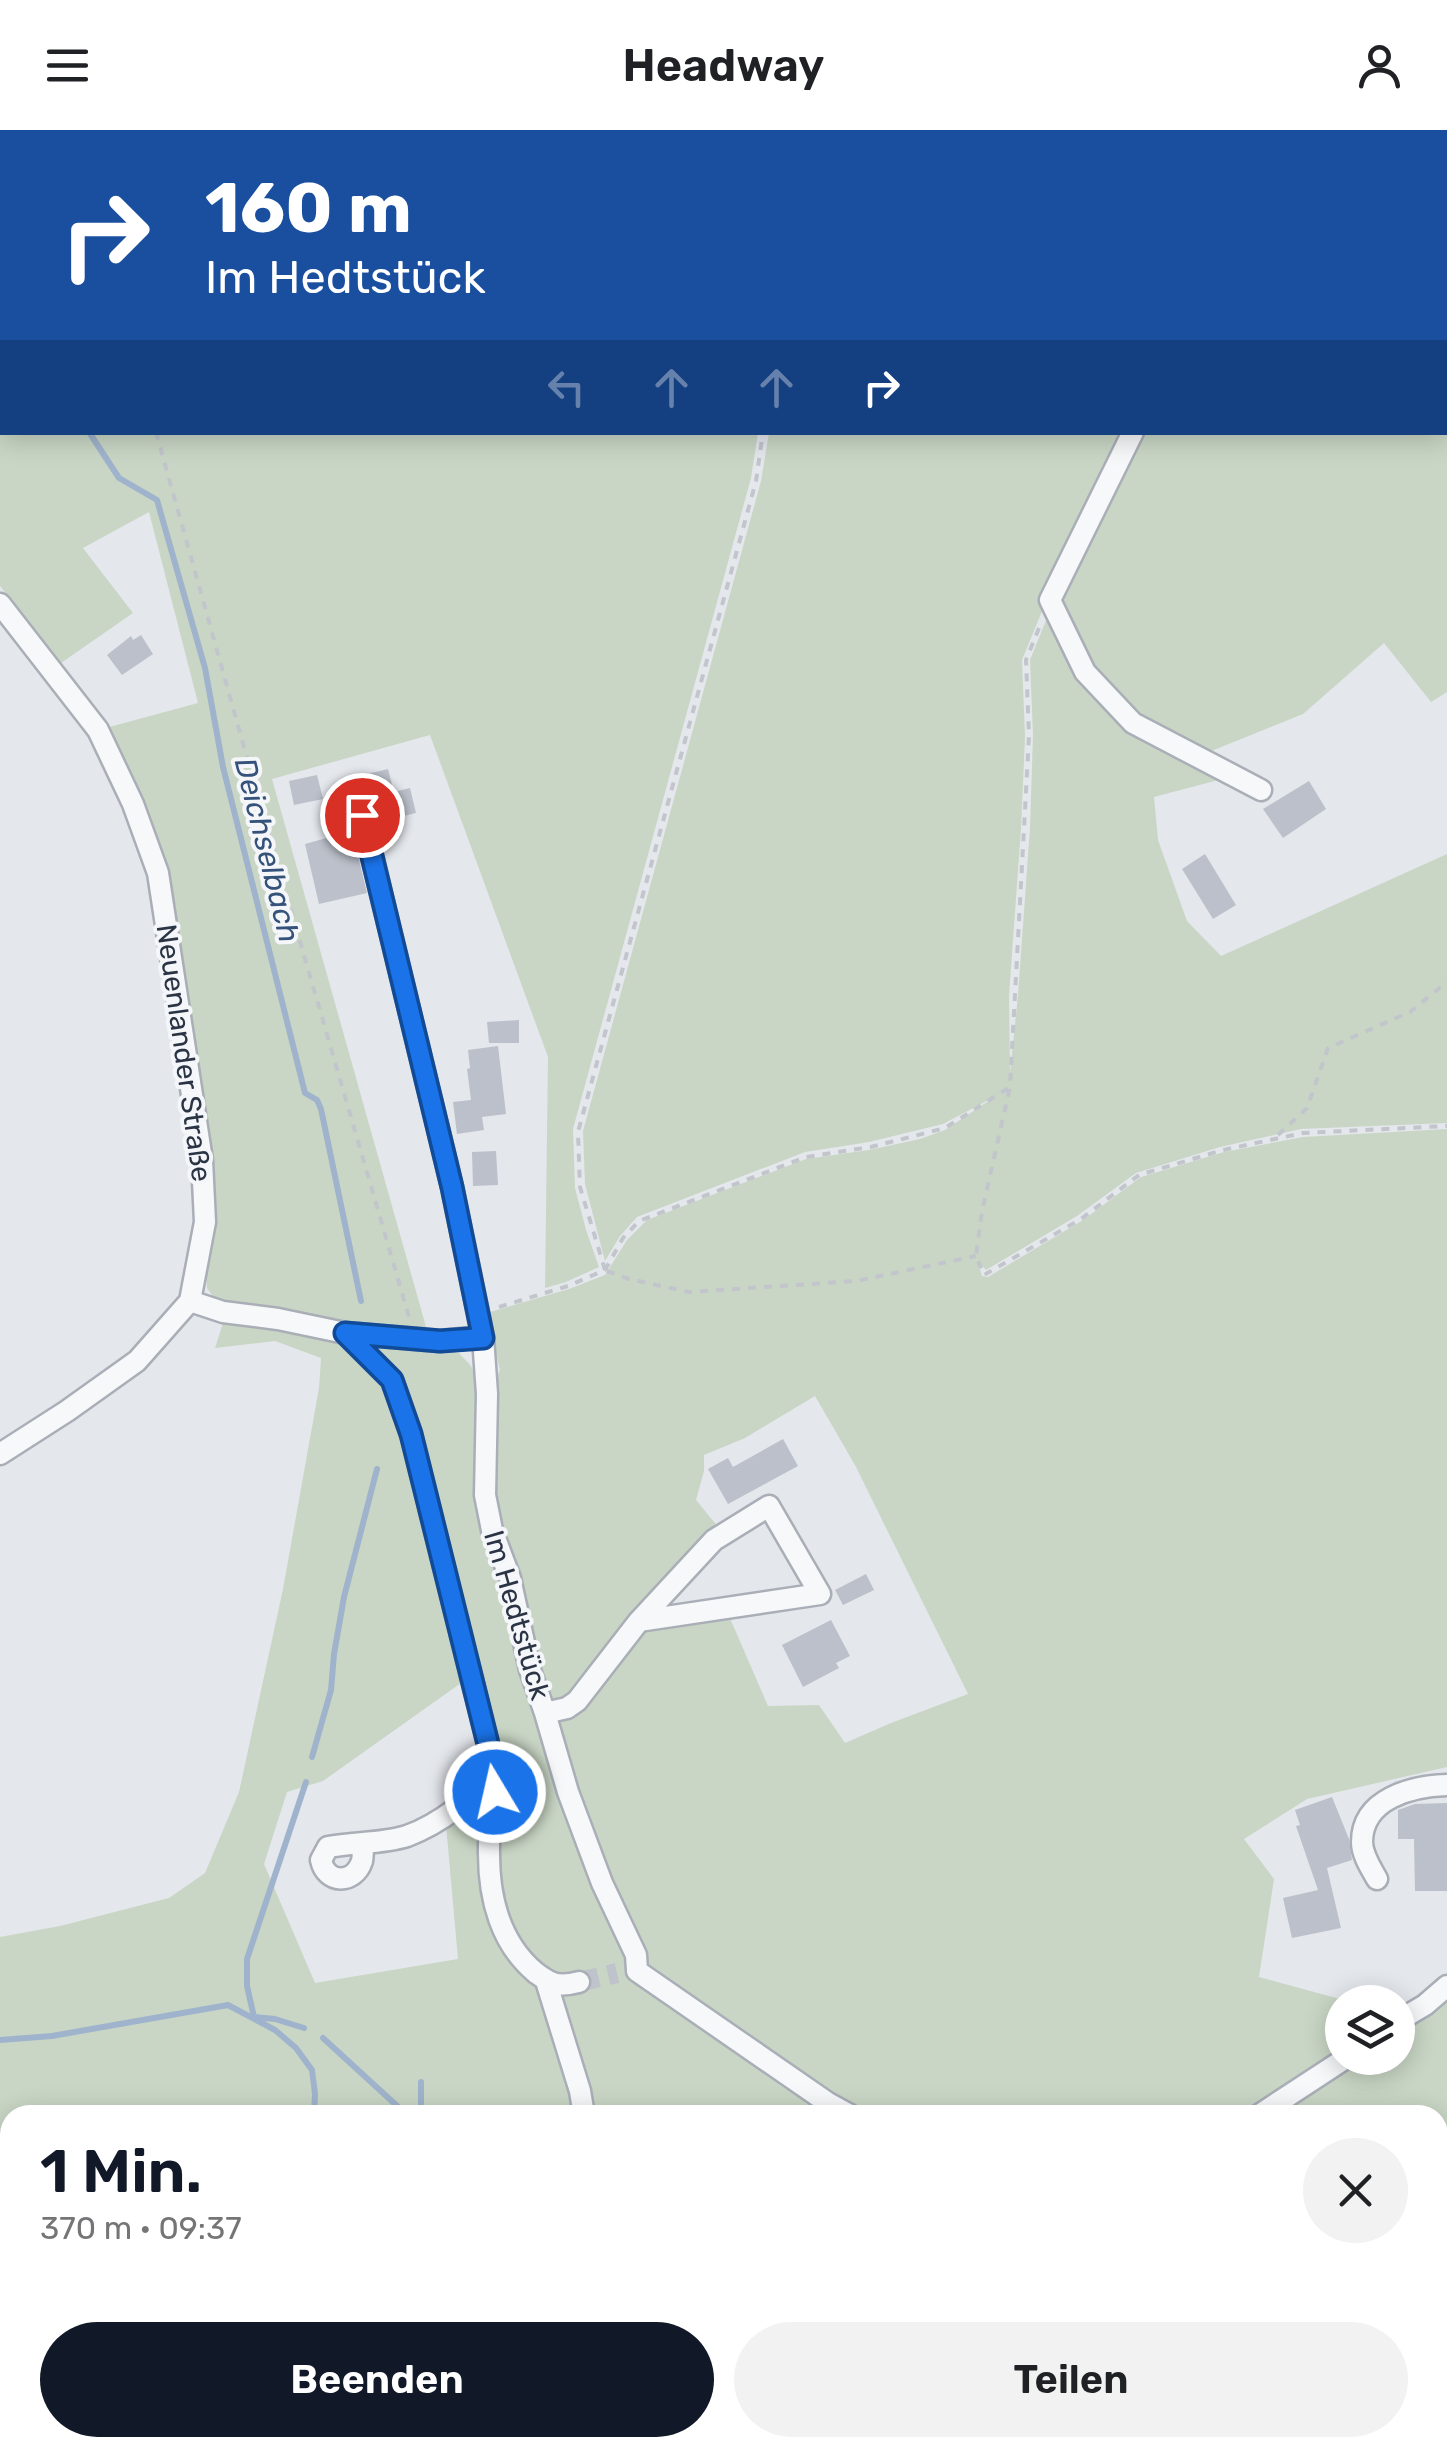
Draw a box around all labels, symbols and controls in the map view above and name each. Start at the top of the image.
icon: menu [40,38,95,93]
icon: person [1352,38,1407,93]
text: Headway [623,39,824,92]
text: 160 m [205,167,412,250]
icon: right [40,170,170,300]
text: Im Hedtstück [205,251,486,304]
icon: left [539,360,594,415]
icon: ahead [644,360,699,415]
icon: ahead [749,360,804,415]
icon: right [854,360,909,415]
water label: Deichselbach [227,754,307,946]
pin [320,773,405,858]
icon: arrive [335,788,390,843]
street label: Neuenlander Straße [150,922,218,1184]
street label: Im Hedtstück [477,1527,557,1704]
position arrow [443,1740,547,1844]
map controls [1325,1985,1415,2075]
button: layers [1325,1985,1415,2075]
text: 1 Min. [40,2136,202,2207]
button: close [1303,2138,1408,2243]
text: 370 m · 09:37 [40,2209,242,2247]
button: Beenden [40,2322,714,2437]
button: Teilen [734,2322,1408,2437]

